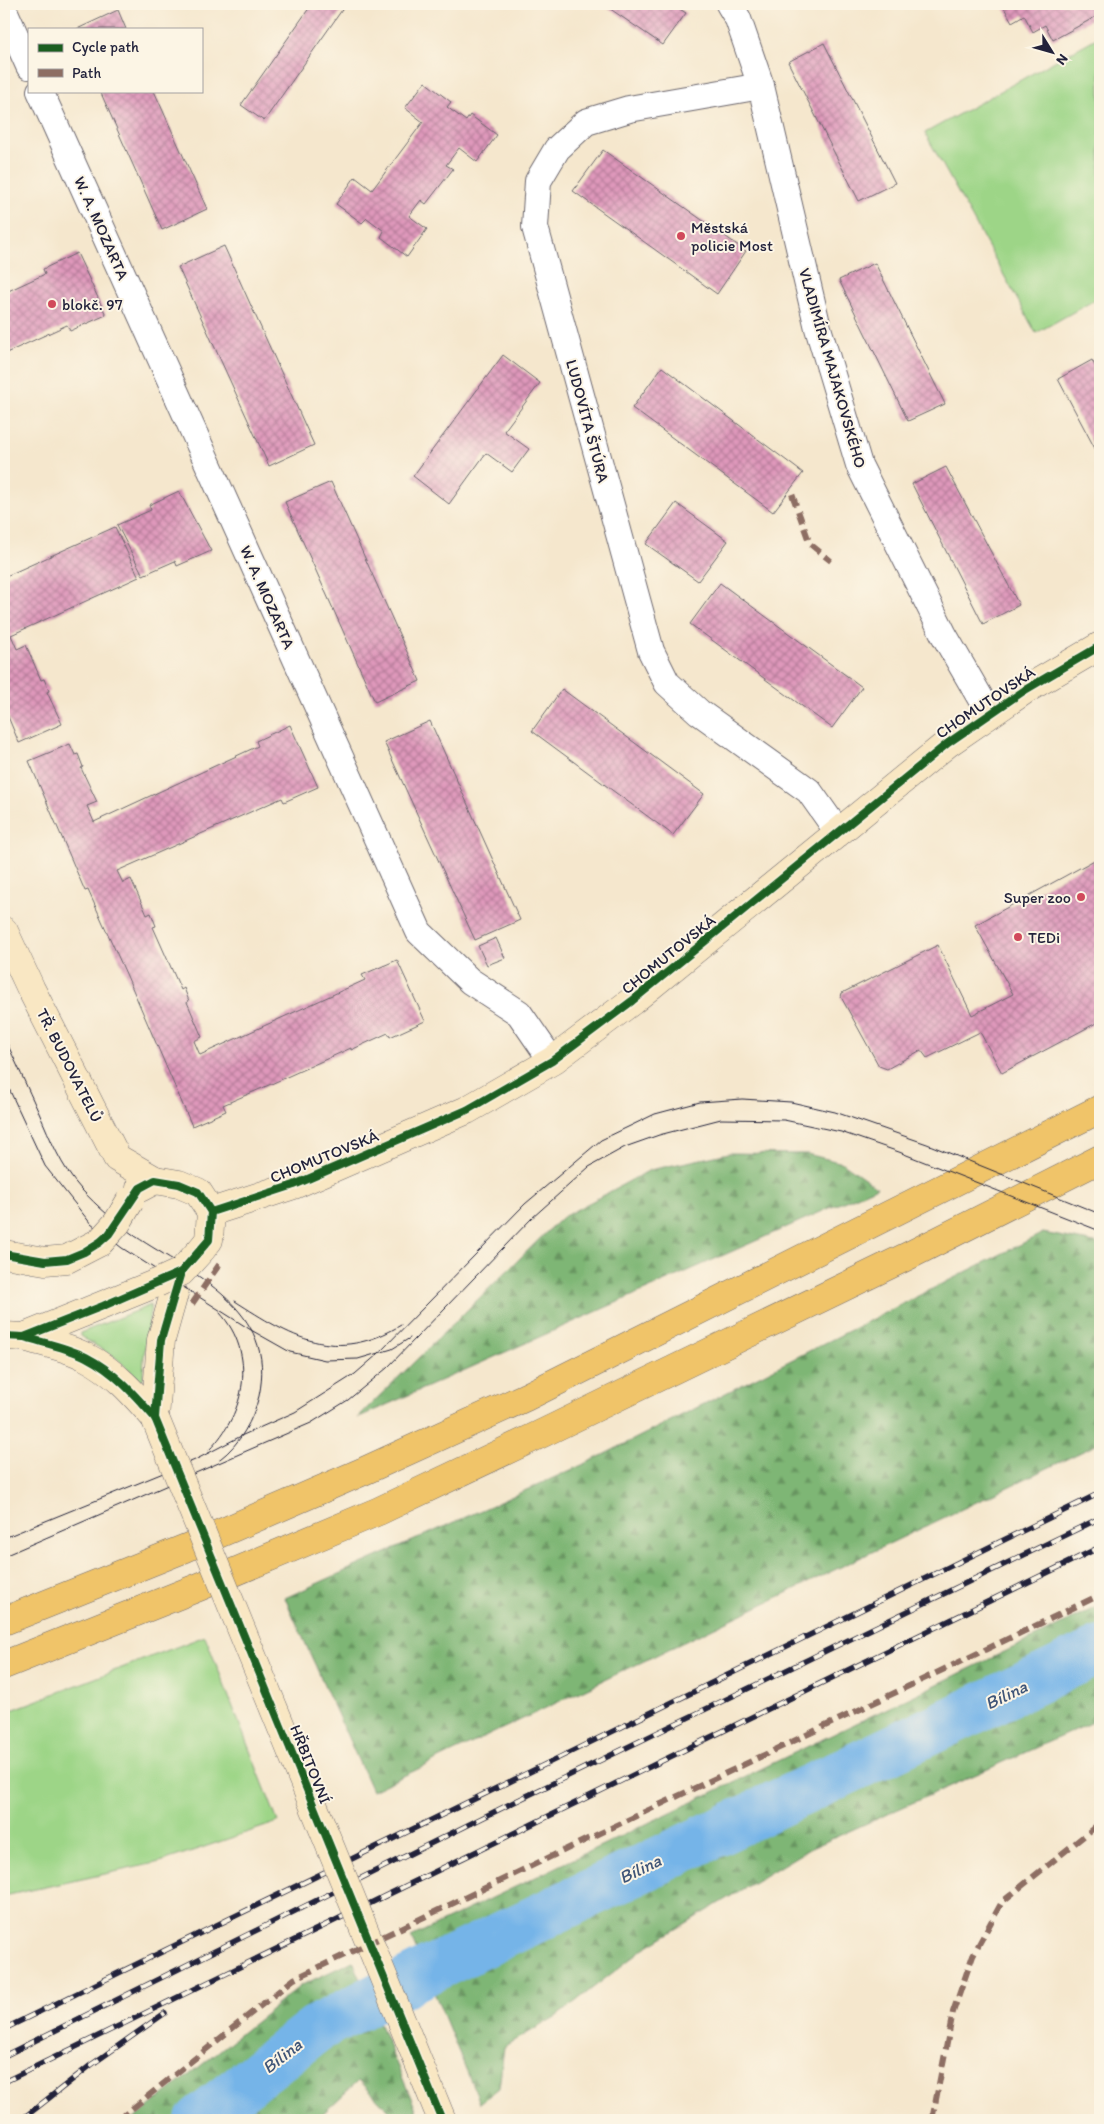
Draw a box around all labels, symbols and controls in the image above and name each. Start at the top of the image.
legend [28,28,202,92]
north arrow [1026,28,1076,78]
text: Cycle path [72,38,139,56]
text: N [1052,51,1072,68]
text: Path [72,64,101,82]
street label: W. A. MOZARTA [70,173,133,283]
place label: Městská policie Most [691,218,773,255]
marker: Městská policie Most [675,230,687,242]
street label: VLADIMÍRA MAJAKOVSKÉHO [795,266,870,470]
place label: blokč. 97 [62,295,123,314]
marker: blokč. 97 [46,298,58,310]
street label: LUDOVÍTA ŠTÚRA [562,357,613,485]
street label: W. A. MOZARTA [236,542,299,652]
street label: CHOMUTOVSKÁ [932,662,1038,743]
place label: Super zoo [1004,888,1071,907]
marker: Super zoo [1075,891,1087,903]
street label: CHOMUTOVSKÁ [617,911,719,998]
place label: TEDi [1028,928,1060,947]
marker: TEDi [1012,931,1024,943]
street label: TŘ. BUDOVATELŮ [33,1005,106,1125]
street label: CHOMUTOVSKÁ [267,1126,381,1187]
water label: Bílina [981,1675,1032,1715]
street label: HŘBITOVNÍ [286,1722,335,1806]
water label: Bílina [615,1849,666,1889]
water label: Bílina [258,2033,307,2078]

